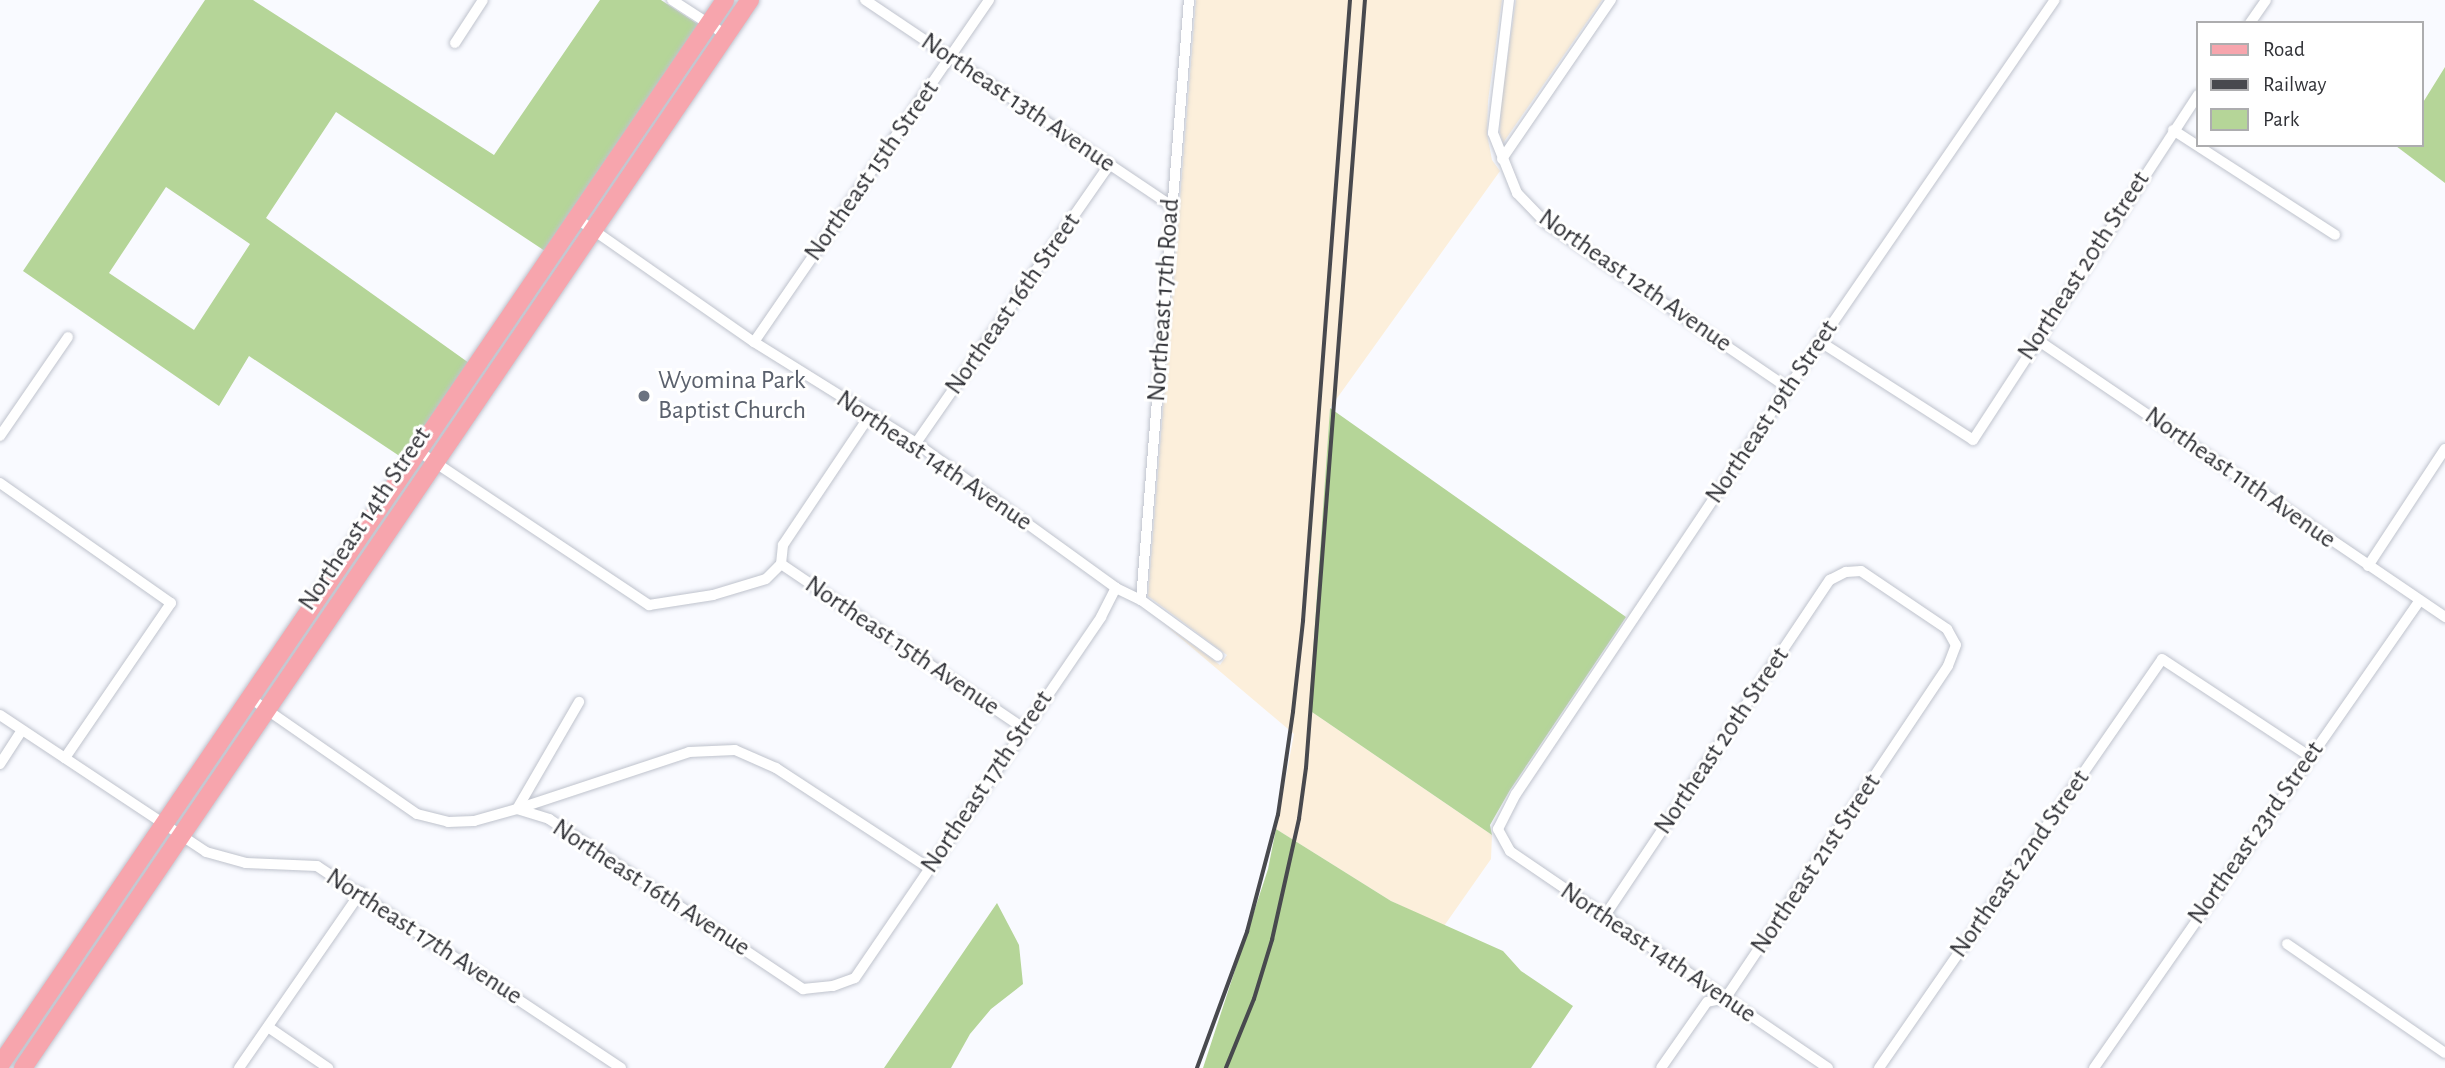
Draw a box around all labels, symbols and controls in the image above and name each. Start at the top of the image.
legend [2196,21,2424,147]
street label: Northeast 13th Avenue [915,26,1121,180]
text: Road [2263,39,2305,60]
text: Railway [2263,74,2326,95]
street label: Northeast 15th Street [798,75,946,267]
text: Park [2263,109,2299,130]
street label: Northeast 20th Street [2011,166,2157,366]
street label: Northeast 17th Road [1141,197,1187,403]
street label: Northeast 12th Avenue [1532,203,1738,359]
street label: Northeast 16th Street [939,207,1087,401]
street label: Northeast 19th Street [1699,314,1845,510]
place label: Wyomina Park Baptist Church [658,365,806,426]
street label: Northeast 14th Avenue [830,384,1038,538]
marker: Wyomina Park Baptist Church [636,388,652,404]
street label: Northeast 11th Avenue [2139,400,2341,556]
street label: Northeast 14th Street [292,421,438,617]
street label: Northeast 15th Avenue [799,569,1005,723]
street label: Northeast 20th Street [1648,641,1796,841]
street label: Northeast 17th Street [914,685,1060,879]
street label: Northeast 23rd Street [2181,736,2331,930]
street label: Northeast 22nd Street [1943,764,2097,964]
street label: Northeast 21st Street [1744,768,1888,960]
street label: Northeast 16th Avenue [546,812,756,964]
street label: Northeast 17th Avenue [320,862,528,1012]
street label: Northeast 14th Avenue [1554,876,1762,1030]

